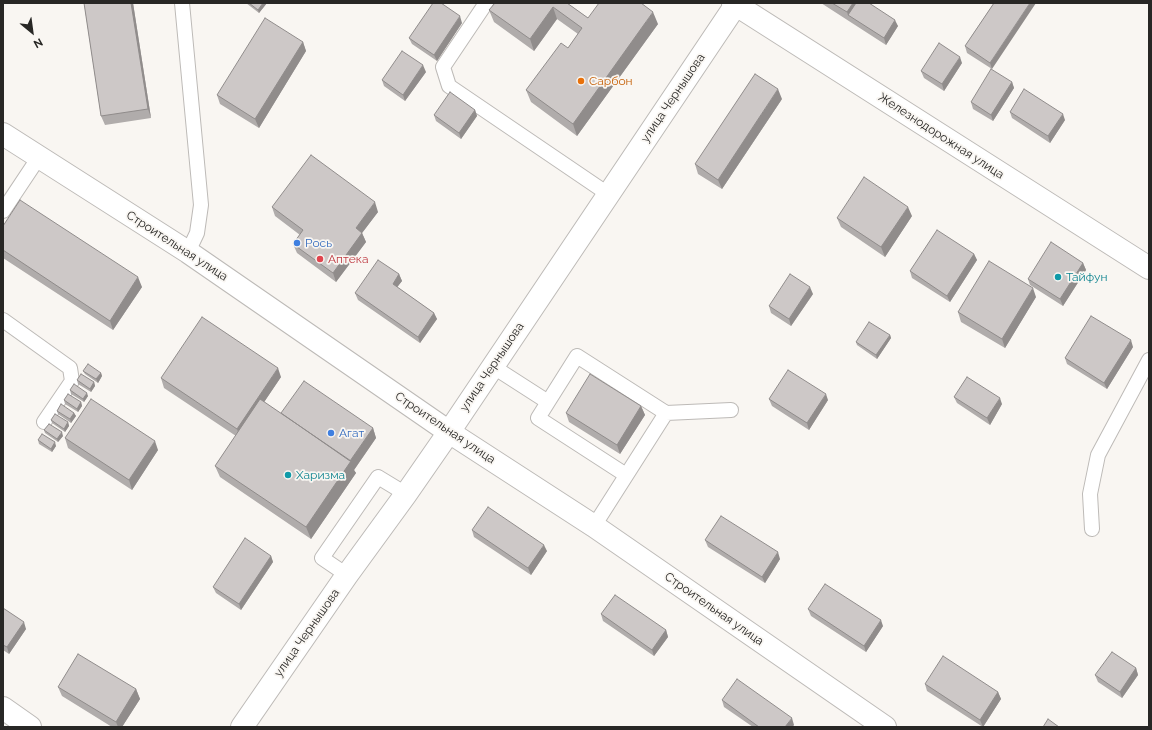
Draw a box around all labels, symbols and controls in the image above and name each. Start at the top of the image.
north arrow [12,12,52,52]
text: N [31,35,45,51]
street label: улица Чернышова [638,51,708,145]
place label: Сарбон [589,74,633,88]
marker: Сарбон [576,76,586,86]
street label: Железнодорожная улица [875,90,1007,182]
street label: Строительная улица [124,208,230,284]
place label: Рось [305,236,332,250]
marker: Рось [292,238,302,248]
place label: Аптека [328,252,368,266]
marker: Аптека [315,254,325,264]
place label: Тайфун [1066,270,1107,284]
marker: Тайфун [1053,272,1063,282]
street label: улица Чернышова [457,320,527,414]
street label: Строительная улица [392,389,498,467]
place label: Агат [339,426,364,440]
marker: Агат [326,428,336,438]
place label: Харизма [296,468,345,482]
marker: Харизма [283,470,293,480]
street label: Строительная улица [662,569,766,649]
street label: улица Чернышова [271,586,343,680]

